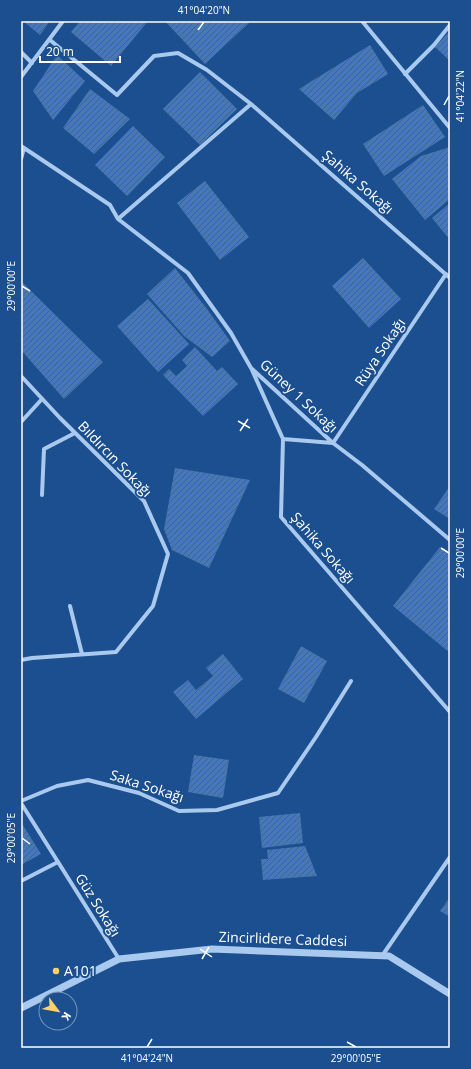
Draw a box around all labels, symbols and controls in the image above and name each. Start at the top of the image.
text: 41°04'20"N [178,3,230,17]
scale bar [40,38,120,64]
text: 20 m [46,43,74,60]
text: 41°04'22"N [453,70,467,122]
street label: Şahika Sokağı [319,145,398,218]
text: 29°00'00"E [4,261,18,311]
street label: Rüya Sokağı [350,314,409,389]
street label: Güney 1 Sokağı [256,355,342,437]
street label: Bıldırcın Sokağı [74,417,156,501]
street label: Şahika Sokağı [287,508,360,587]
text: 29°00'00"E [453,528,467,578]
street label: Saka Sokağı [108,765,187,806]
text: 29°00'05"E [4,813,18,863]
street label: Güz Sokağı [71,869,125,940]
street label: Zincirlidere Caddesi [218,927,348,950]
place label: А101 [64,961,97,980]
marker: А101 [51,966,61,976]
north arrow [38,991,78,1031]
text: K [58,1009,75,1024]
text: 41°04'24"N [121,1051,173,1065]
text: 29°00'05"E [331,1051,381,1065]

